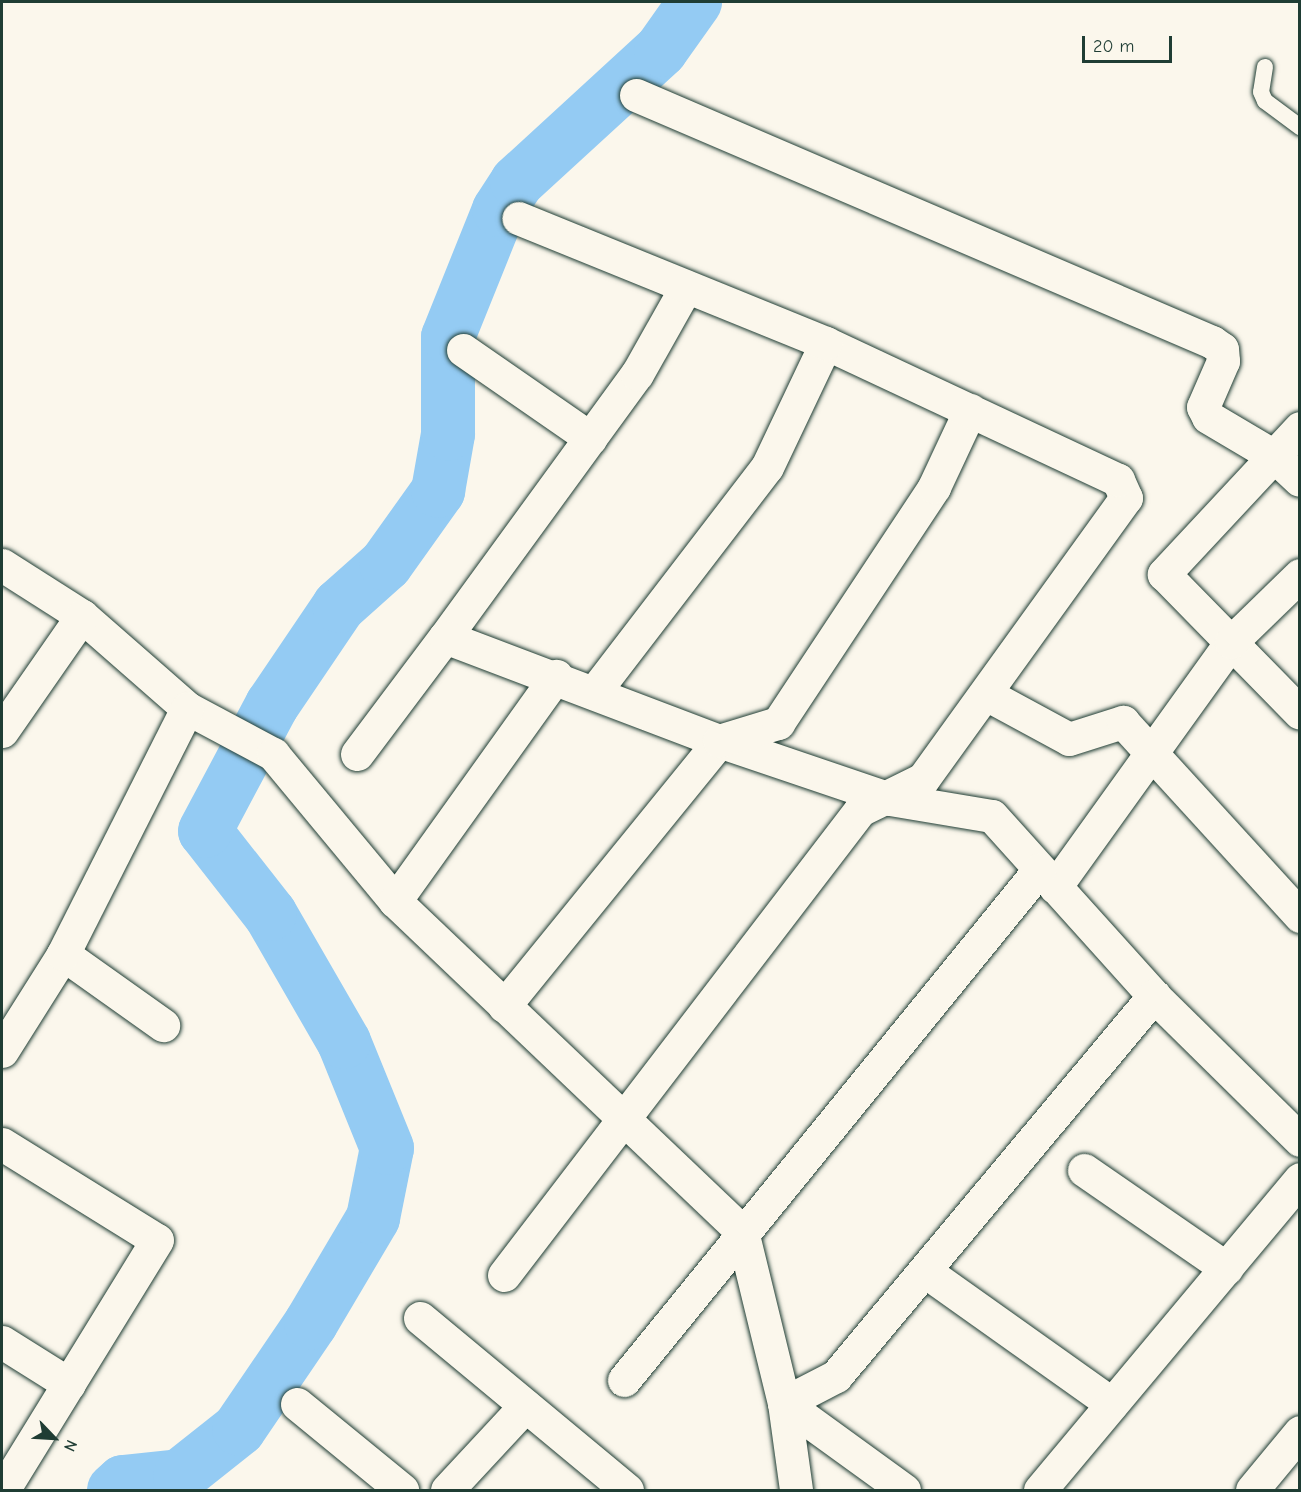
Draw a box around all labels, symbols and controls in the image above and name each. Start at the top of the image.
scale bar [1085,24,1175,62]
text: 20 m [1093,36,1134,57]
north arrow [24,1408,84,1468]
text: N [60,1437,81,1454]

